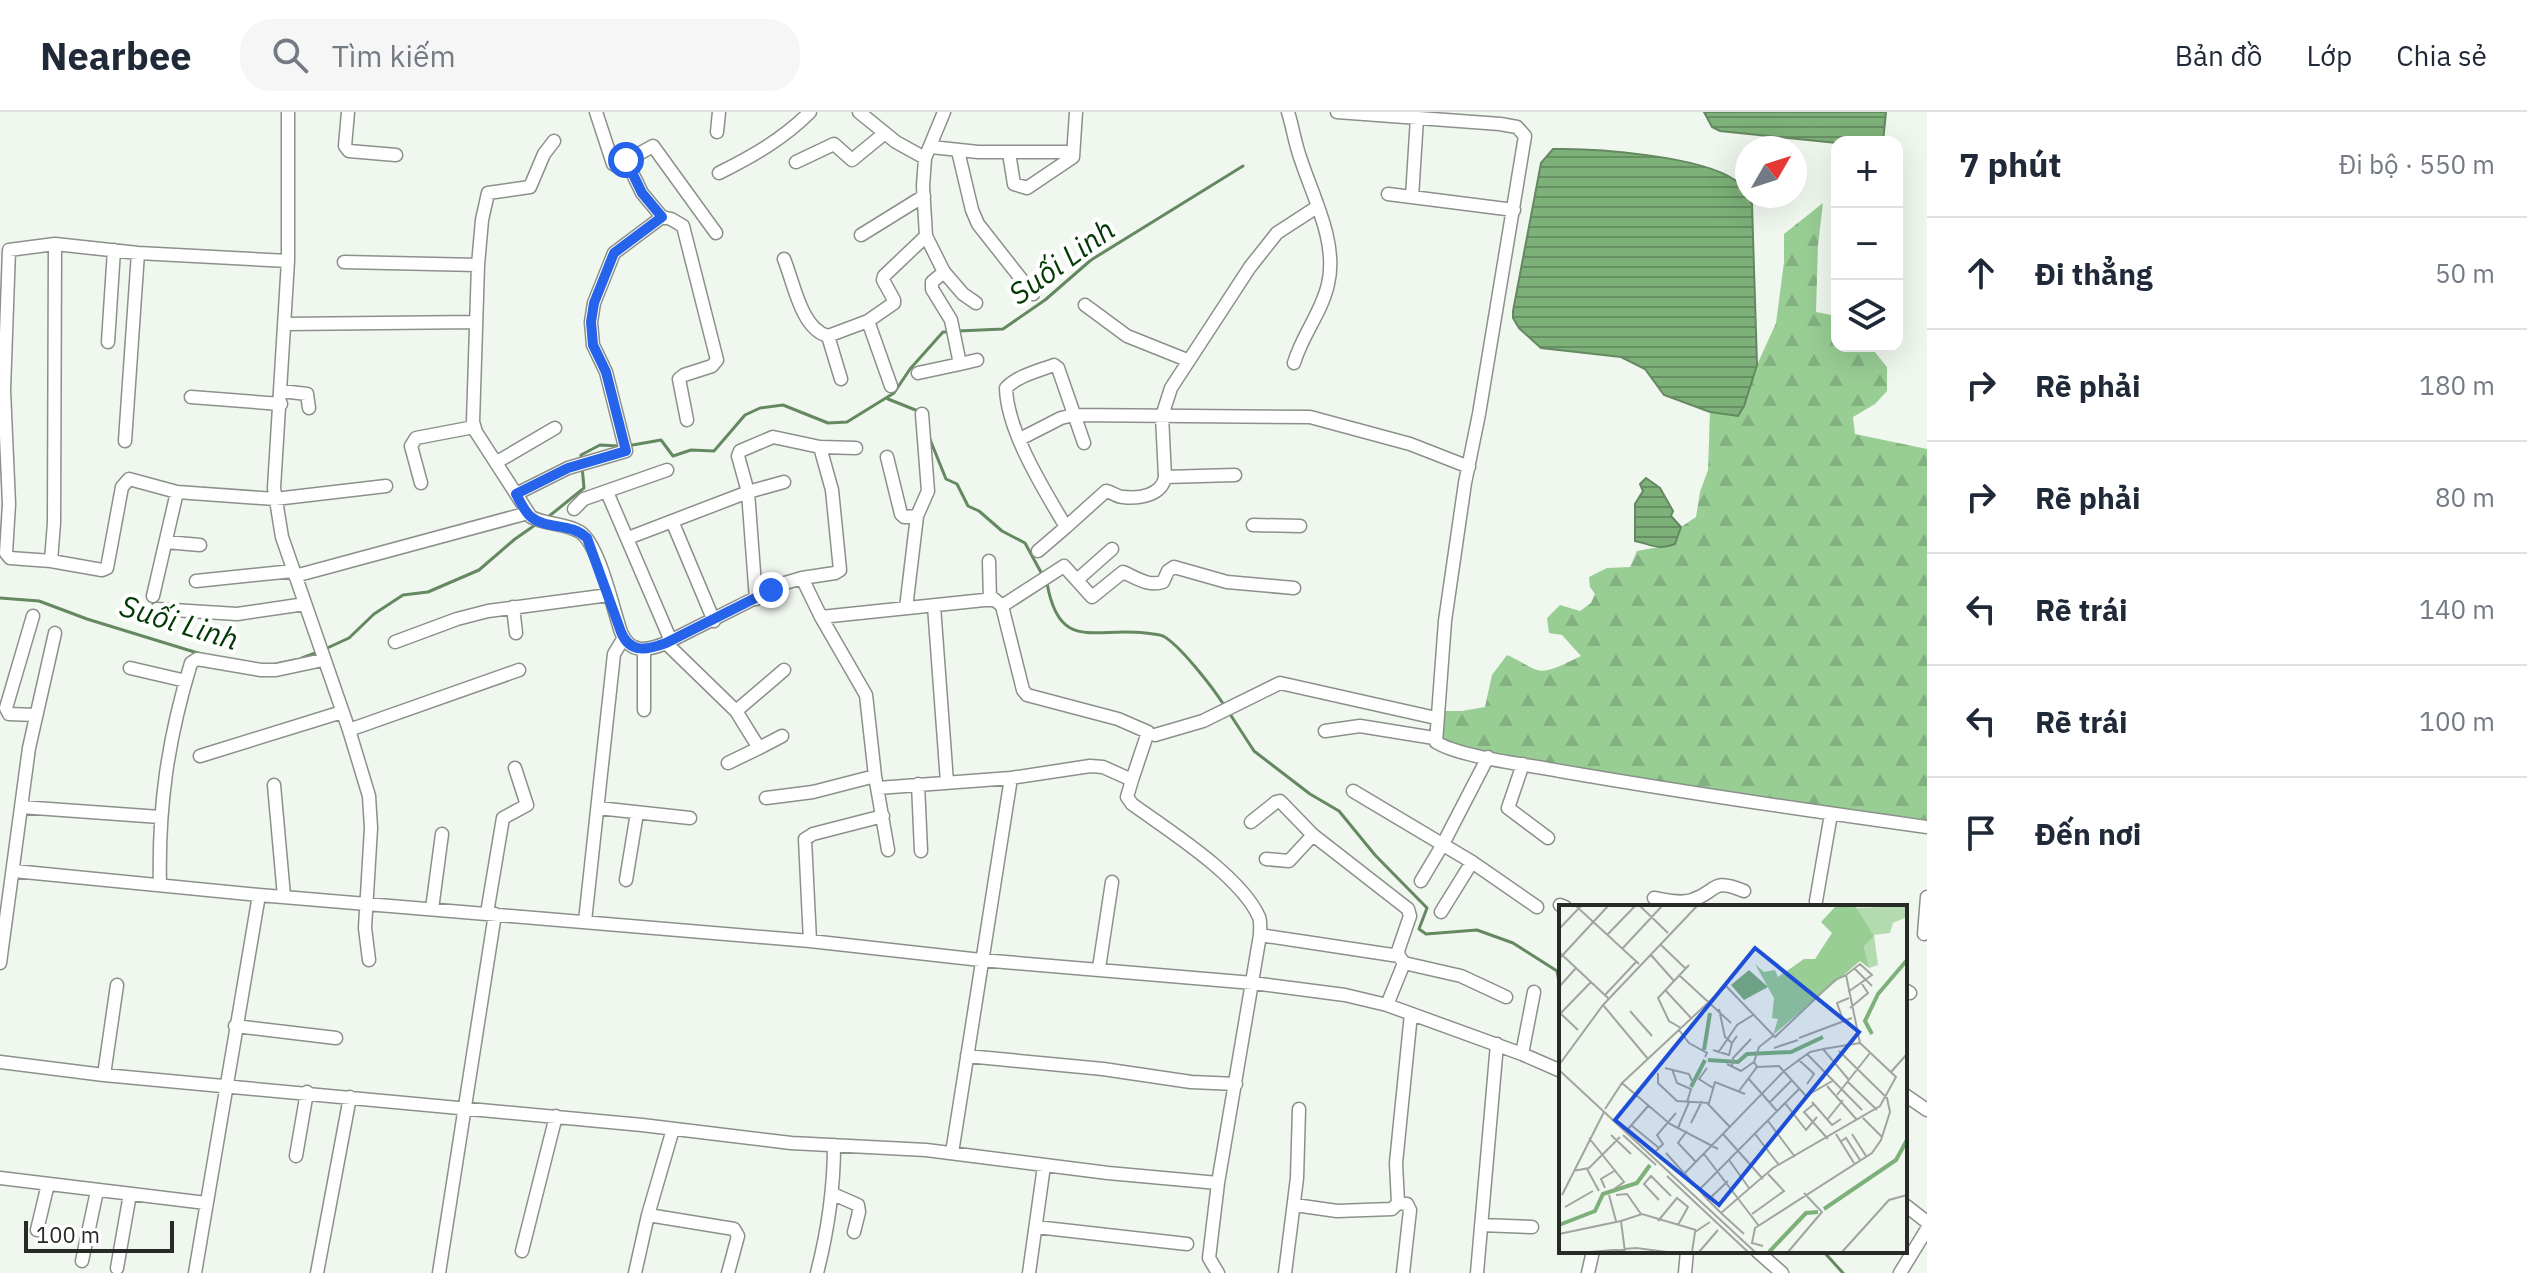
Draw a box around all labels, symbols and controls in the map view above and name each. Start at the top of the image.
search box [240,19,800,91]
text: Nearbee [40,31,192,80]
icon: search [268,33,312,77]
text: Tìm kiếm [332,36,456,75]
text: Bản đồ [2175,37,2262,74]
text: Lớp [2306,37,2352,74]
text: Chia sẻ [2396,37,2487,74]
north arrow [1735,136,1807,208]
map controls [1831,136,1903,352]
button: + [1831,136,1903,208]
route start [608,142,644,178]
text: 7 phút [1959,142,2062,186]
text: Đi bộ · 550 m [2339,147,2495,181]
button: − [1831,208,1903,280]
water label: Suối Linh [1000,209,1122,312]
icon: ahead [1959,251,2003,295]
text: Đi thẳng [2035,254,2153,293]
text: 50 m [2435,256,2495,290]
button: layers [1831,280,1903,352]
icon: right [1959,363,2003,407]
text: Rẽ phải [2035,366,2140,405]
text: 180 m [2419,368,2495,402]
icon: right [1959,475,2003,519]
text: Rẽ phải [2035,478,2140,517]
text: 80 m [2435,480,2495,514]
route end [753,572,789,608]
water label: Suối Linh [115,585,244,658]
icon: left [1959,587,2003,631]
text: Rẽ trái [2035,590,2128,629]
text: 140 m [2419,592,2495,626]
icon: left [1959,699,2003,743]
text: Rẽ trái [2035,702,2128,741]
text: 100 m [2419,704,2495,738]
icon: arrive [1959,811,2003,855]
text: Đến nơi [2035,814,2141,853]
inset map [1559,905,1907,1253]
scale bar [24,1217,174,1253]
text: 100 m [36,1220,100,1249]

